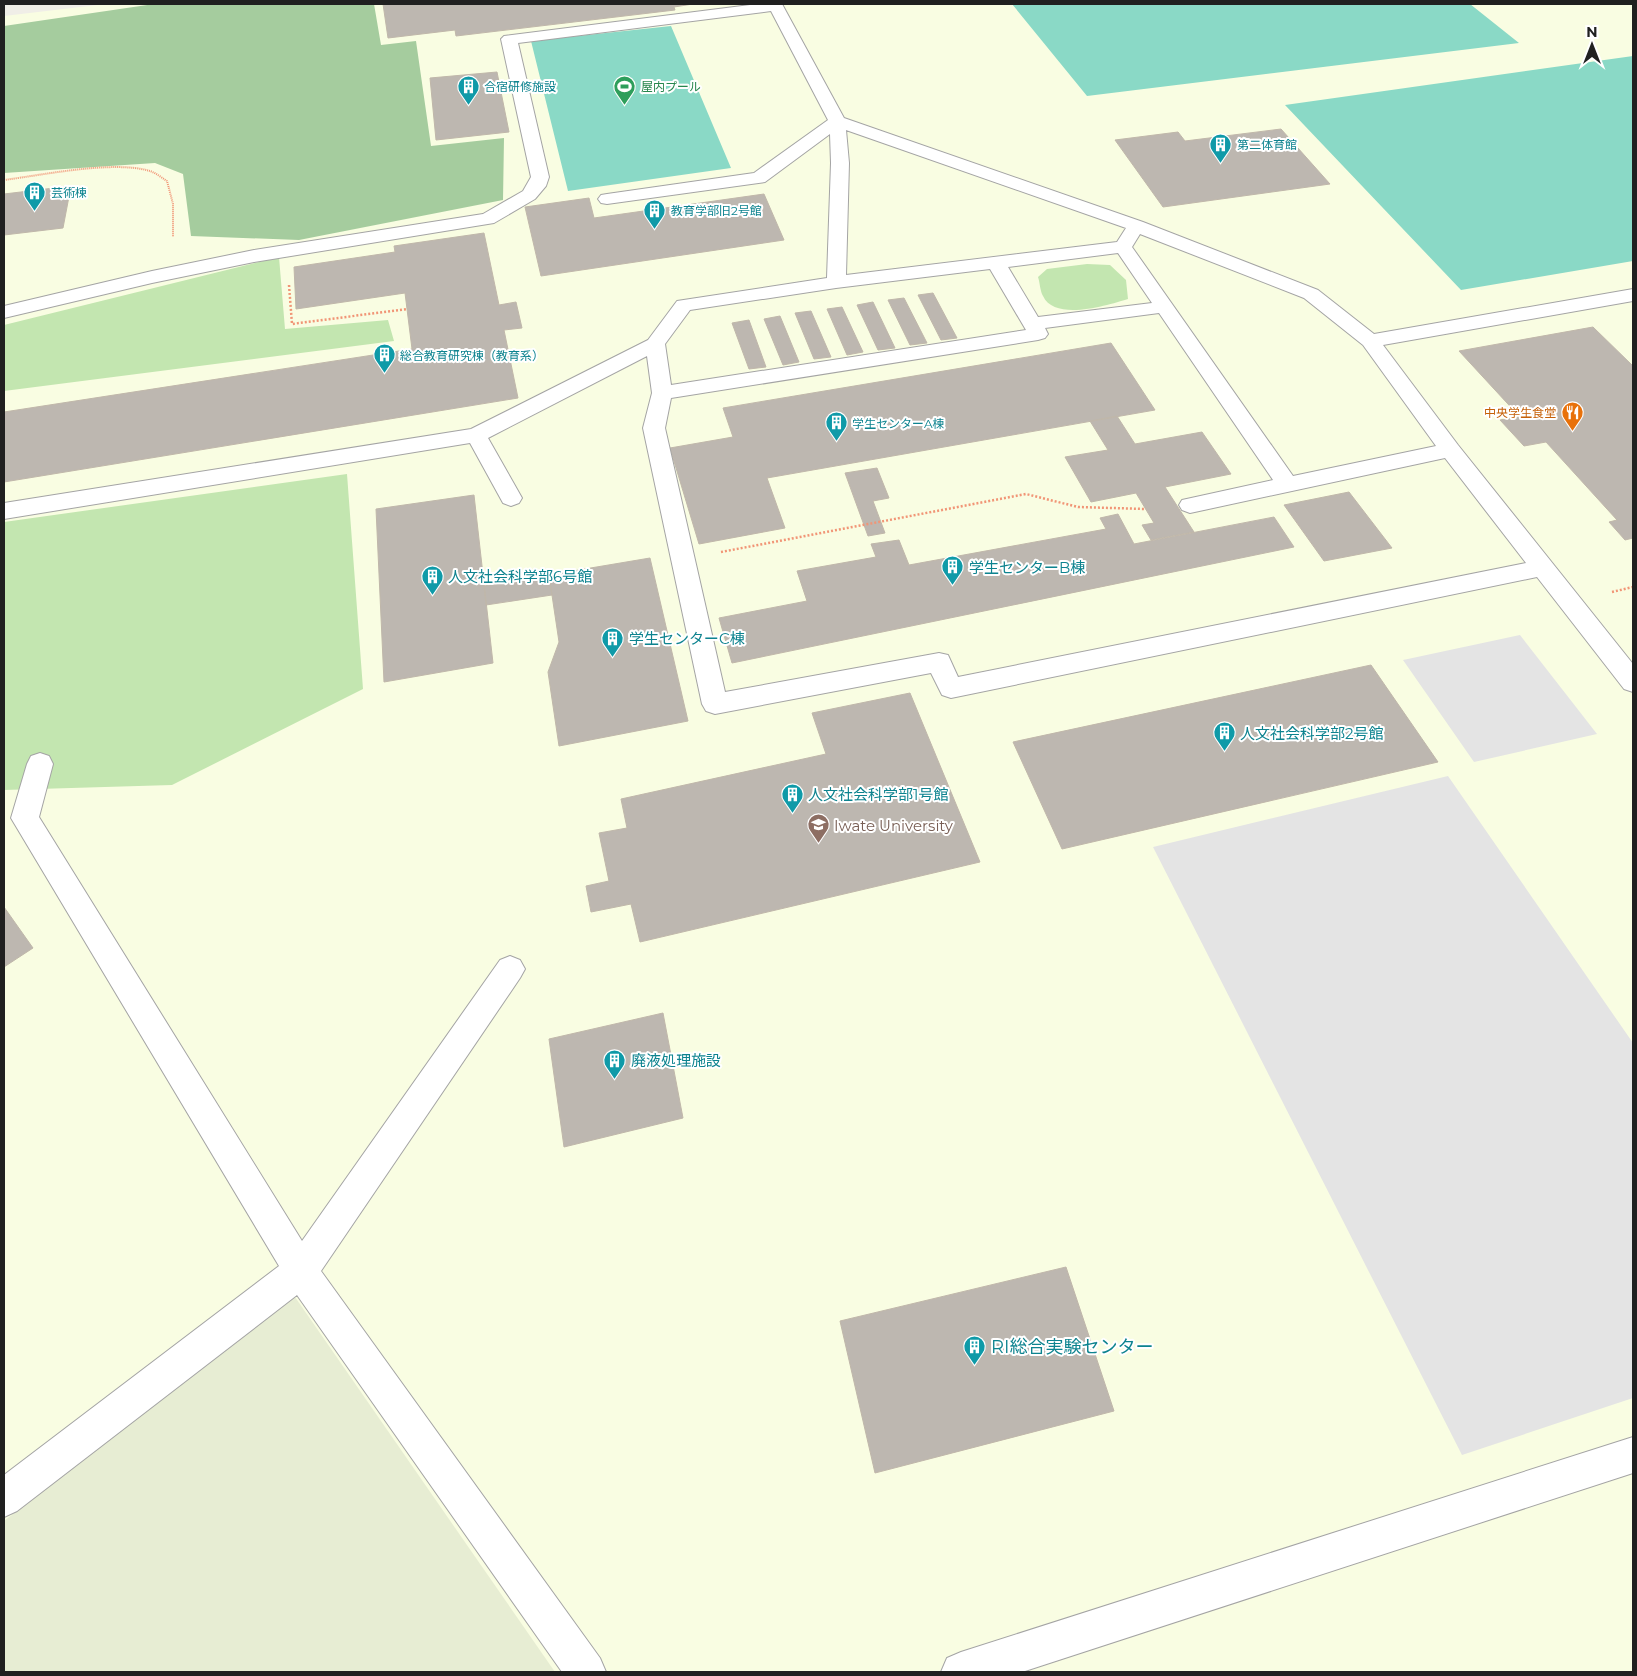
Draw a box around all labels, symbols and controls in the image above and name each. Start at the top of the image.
north arrow [1567,20,1617,70]
text: N [1586,23,1598,41]
building icon: 合宿研修施設 [456,74,480,105]
sports icon: 屋内プール [613,74,637,105]
place label: 合宿研修施設 [484,79,556,94]
place label: 屋内プール [641,79,701,94]
building icon: 第二体育館 [1209,132,1233,163]
place label: 第二体育館 [1237,137,1297,152]
building icon: 芸術棟 [23,180,47,211]
place label: 芸術棟 [51,185,87,200]
building icon: 教育学部旧2号館 [643,198,667,229]
place label: 教育学部旧2号館 [671,203,762,218]
building icon: 総合教育研究棟（教育系） [372,343,396,374]
place label: 総合教育研究棟（教育系） [400,348,544,363]
restaurant icon: 中央学生食堂 [1560,400,1584,431]
place label: 中央学生食堂 [1484,405,1556,420]
building icon: 学生センターA棟 [824,411,848,442]
place label: 学生センターA棟 [852,416,945,431]
building icon: 学生センターB棟 [941,555,965,586]
place label: 学生センターB棟 [969,558,1085,577]
building icon: 人文社会科学部6号館 [420,564,444,595]
place label: 人文社会科学部6号館 [448,567,592,586]
building icon: 学生センターC棟 [601,626,625,657]
place label: 学生センターC棟 [629,629,745,648]
building icon: 人文社会科学部2号館 [1212,721,1236,752]
place label: 人文社会科学部2号館 [1240,724,1384,743]
building icon: 人文社会科学部1号館 [780,782,804,813]
place label: 人文社会科学部1号館 [808,785,948,804]
school or university icon: Iwate University [806,813,830,844]
place label: Iwate University [834,816,954,835]
building icon: 廃液処理施設 [603,1048,627,1079]
place label: 廃液処理施設 [631,1051,721,1070]
building icon: RI総合実験センター [963,1335,987,1366]
place label: RI総合実験センター [991,1336,1153,1358]

